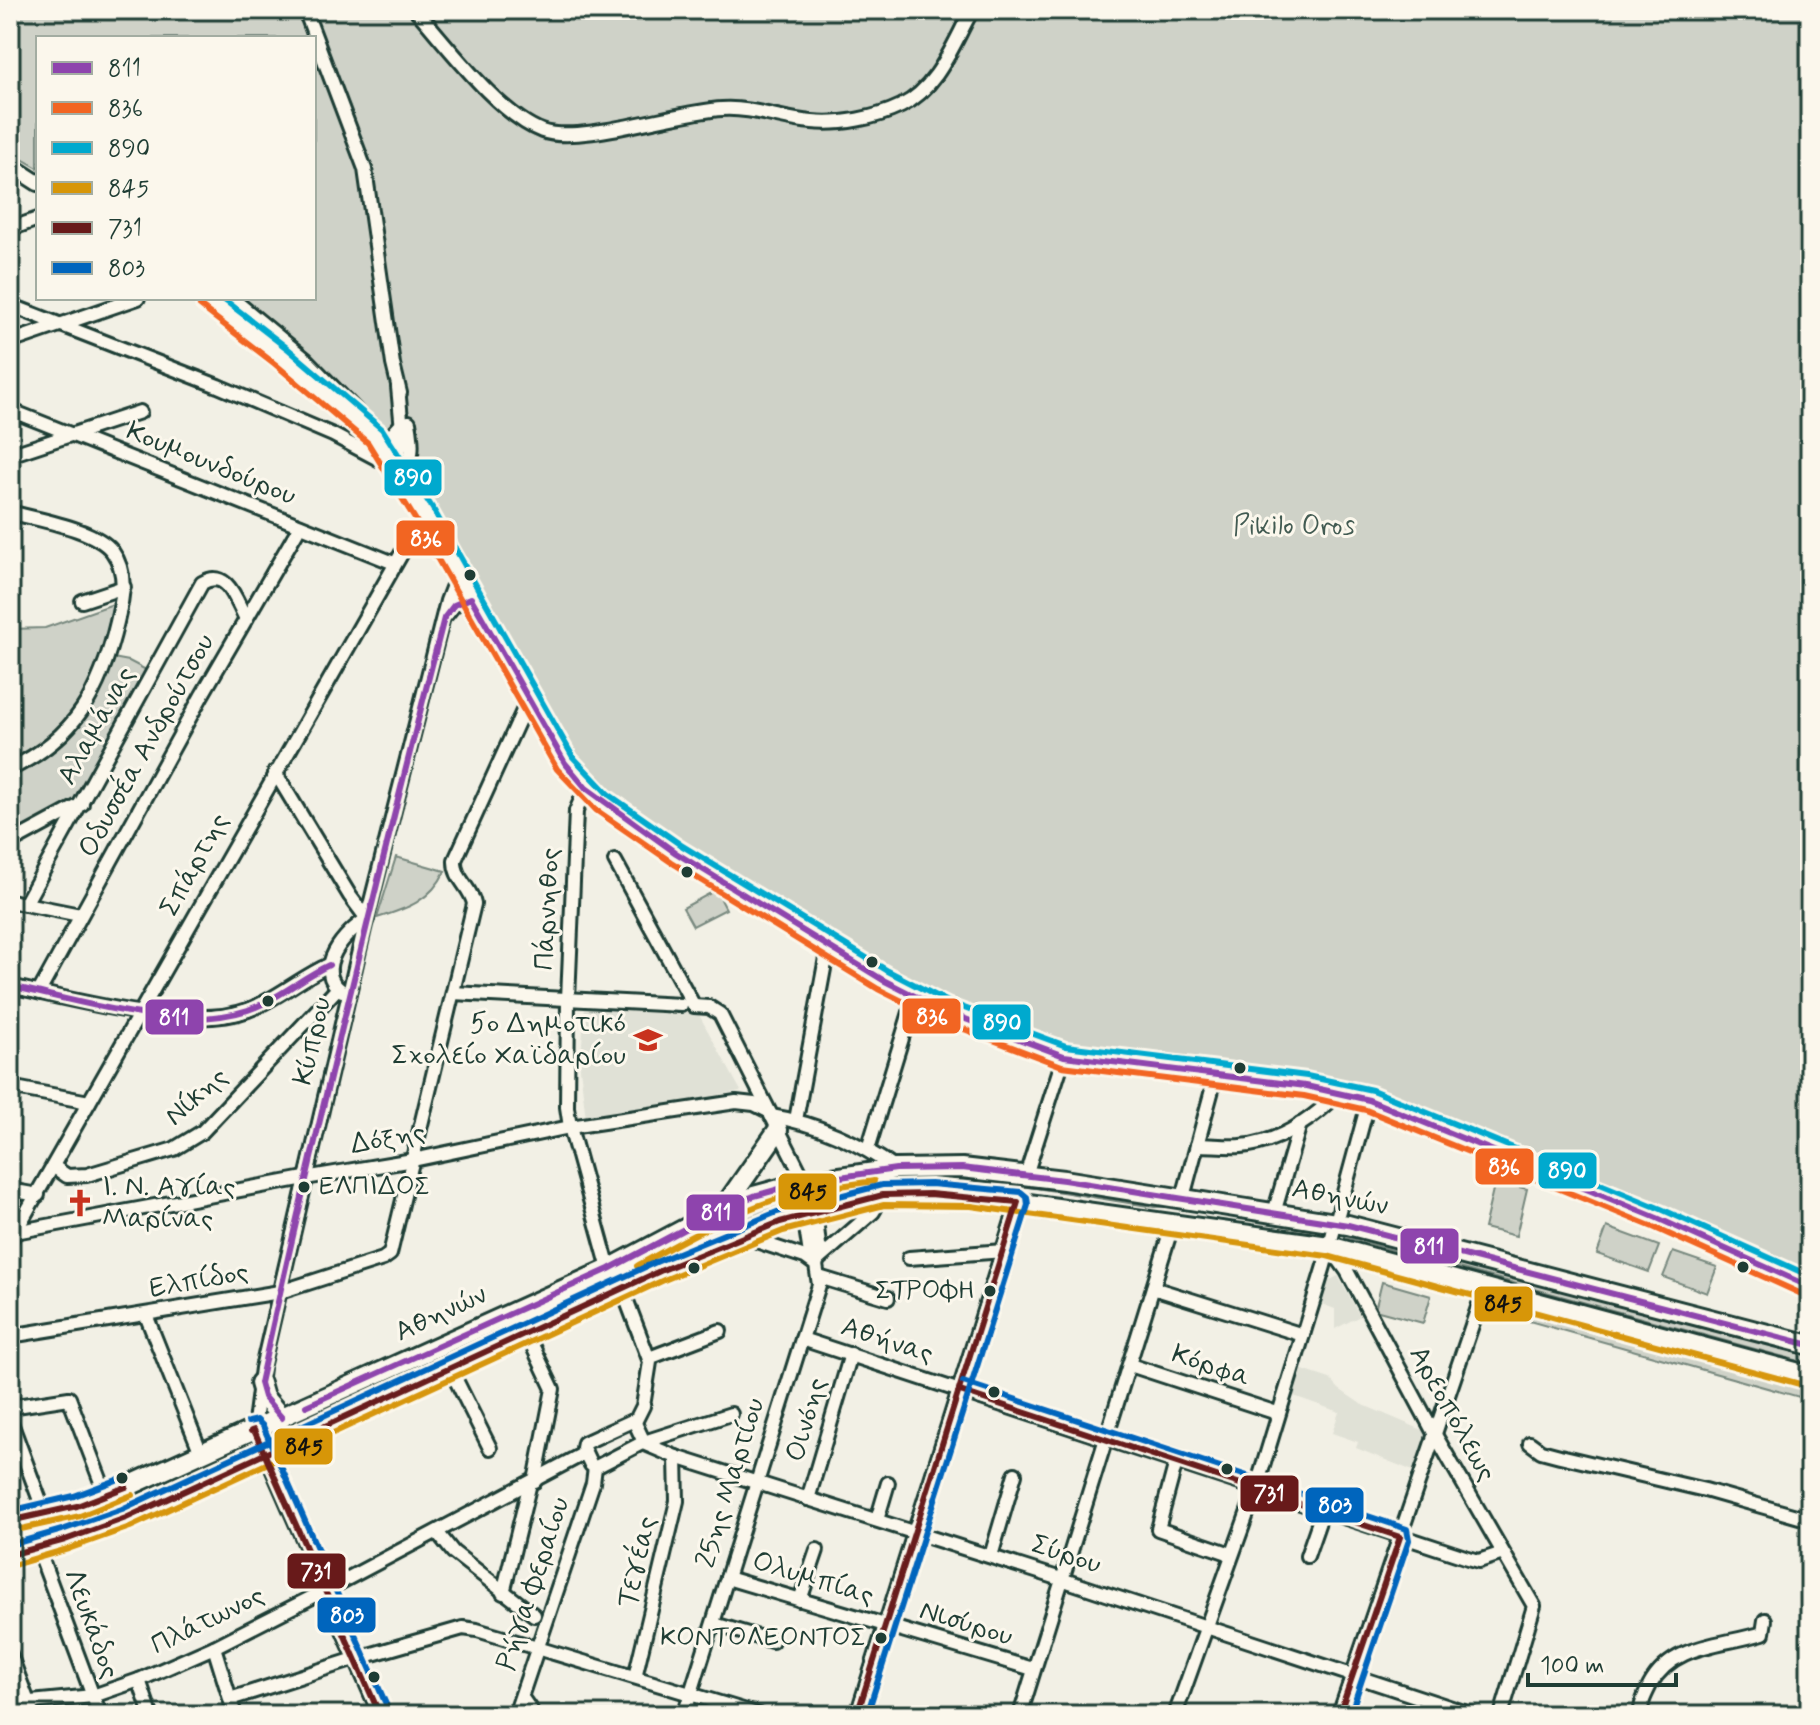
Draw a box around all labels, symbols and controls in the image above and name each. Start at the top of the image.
legend [36,36,316,300]
text: 811 [108,54,141,85]
text: 836 [108,94,143,125]
text: 890 [108,134,150,165]
text: 845 [108,174,149,205]
text: 731 [108,214,142,245]
text: 803 [108,254,145,285]
street label: Κουμουνδούρου [121,413,301,515]
line badge: 890 [383,458,443,497]
text: 890 [394,465,432,493]
park label: Pikilo Oros [1233,508,1355,545]
line badge: 836 [395,519,456,557]
text: 836 [410,526,442,554]
unlabelled marker [462,567,478,583]
street label: Οδυσσέα Ανδρούτσου [70,627,224,865]
street label: Αλαμάνας [49,660,145,792]
street label: Σπάρτης [151,807,239,923]
street label: Πάρνηθος [526,847,570,971]
unlabelled marker [679,864,695,880]
unlabelled marker [864,954,880,970]
unlabelled marker [260,993,276,1009]
street label: Κύπρου [285,993,341,1089]
line badge: 836 [901,997,962,1035]
line badge: 811 [144,998,205,1036]
line badge: 890 [971,1003,1032,1041]
text: 836 [916,1004,948,1032]
text: 811 [159,1005,189,1033]
place label: 5ο Δημοτικό Σχολείο Χαϊδαρίου [391,1006,626,1075]
text: 890 [983,1010,1021,1038]
school or university icon: 5ο Δημοτικό Σχολείο Χαϊδαρίου [633,1025,663,1055]
street label: Νίκης [157,1059,237,1135]
unlabelled marker [1232,1060,1248,1076]
street label: Δόξης [348,1114,428,1164]
line badge: 836 [1474,1147,1535,1186]
line badge: 890 [1537,1151,1598,1190]
text: 836 [1488,1154,1520,1182]
text: 890 [1548,1158,1586,1186]
place label: Ι. Ν. Αγίας Μαρίνας [102,1169,235,1238]
place label: ΕΛΠΙΔΟΣ [319,1170,430,1204]
street label: Αθηνών [1289,1171,1391,1225]
line badge: 845 [777,1172,838,1211]
marker: ΕΛΠΙΔΟΣ [296,1179,312,1195]
text: 845 [789,1179,827,1207]
church icon: Ι. Ν. Αγίας Μαρίνας [65,1188,95,1218]
line badge: 811 [685,1193,746,1232]
text: 811 [701,1200,731,1228]
line badge: 811 [1399,1227,1460,1265]
text: 811 [1414,1234,1444,1262]
street label: Ελπίδος [147,1254,251,1308]
unlabelled marker [1735,1259,1751,1275]
unlabelled marker [686,1260,702,1276]
place label: ΣΤΡΟΦΗ [875,1274,975,1308]
street label: Αθηνών [389,1277,493,1351]
marker: ΣΤΡΟΦΗ [982,1283,998,1299]
line badge: 845 [1473,1285,1534,1323]
text: 845 [1484,1291,1522,1319]
street label: Αθήνας [836,1309,938,1373]
street label: Κόρφα [1167,1336,1255,1396]
street label: Αρεοπόλεως [1400,1340,1504,1488]
street label: Οινόης [777,1374,837,1466]
unlabelled marker [986,1384,1002,1400]
street label: 25ης Μαρτίου [688,1394,774,1572]
line badge: 845 [273,1427,334,1466]
text: 845 [285,1434,323,1462]
unlabelled marker [1219,1461,1235,1477]
unlabelled marker [114,1470,130,1486]
line badge: 731 [1239,1474,1300,1513]
text: 731 [1253,1481,1285,1509]
line badge: 803 [1304,1486,1365,1524]
street label: Ρήγα Φεραίου [489,1492,579,1676]
text: 803 [1318,1493,1352,1521]
street label: Τεγέας [610,1513,666,1611]
street label: Σύρου [1026,1526,1106,1584]
street label: Ολυμπίας [748,1543,878,1615]
line badge: 731 [286,1552,347,1590]
text: 731 [300,1559,332,1587]
street label: Λευκάδος [54,1564,128,1684]
street label: Πλάτωνος [145,1578,271,1664]
street label: Νισύρου [915,1592,1017,1656]
line badge: 803 [316,1596,377,1634]
text: 803 [330,1603,364,1631]
place label: ΚΟΝΤΟΛΕΟΝΤΟΣ [660,1621,866,1655]
marker: ΚΟΝΤΟΛΕΟΝΤΟΣ [873,1630,889,1646]
scale bar [1528,1637,1676,1687]
text: 100 m [1540,1651,1604,1682]
unlabelled marker [366,1669,382,1685]

